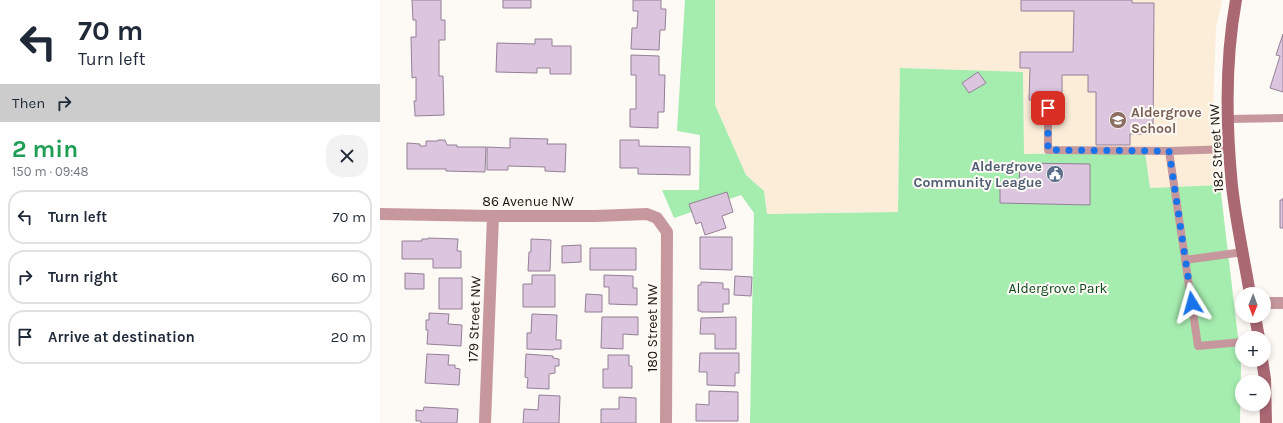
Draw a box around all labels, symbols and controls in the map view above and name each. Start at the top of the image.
text: 70 m [78,14,143,47]
icon: left [12,16,64,68]
text: Turn left [78,48,146,70]
pin [1031,91,1065,125]
icon: right [53,92,75,114]
text: Then [12,94,45,112]
icon: arrive [1037,97,1059,119]
street label: 182 Street NW [1206,103,1227,193]
place label: Aldergrove School [1131,104,1202,137]
school or university icon: Aldergrove School [1108,110,1128,130]
text: 2 min [12,135,78,163]
button: close [326,135,368,177]
place label: Aldergrove Community League [914,158,1042,191]
text: 150 m · 09:48 [12,164,89,179]
public building icon: Aldergrove Community League [1045,164,1065,184]
street label: 86 Avenue NW [482,193,574,210]
icon: left [14,206,36,228]
text: Turn left [48,208,107,226]
text: 70 m [332,208,366,226]
icon: right [14,266,36,288]
text: Turn right [48,268,118,286]
text: 60 m [331,268,366,286]
street label: 179 Street NW [464,275,485,363]
park label: Aldergrove Park [1009,280,1108,297]
position arrow [1171,282,1213,324]
street label: 180 Street NW [644,283,661,372]
north arrow [1235,287,1271,323]
map controls [1235,287,1271,411]
icon: arrive [14,326,36,348]
text: Arrive at destination [48,328,195,346]
text: 20 m [331,328,366,346]
button: + [1235,331,1271,367]
button: − [1235,375,1271,411]

